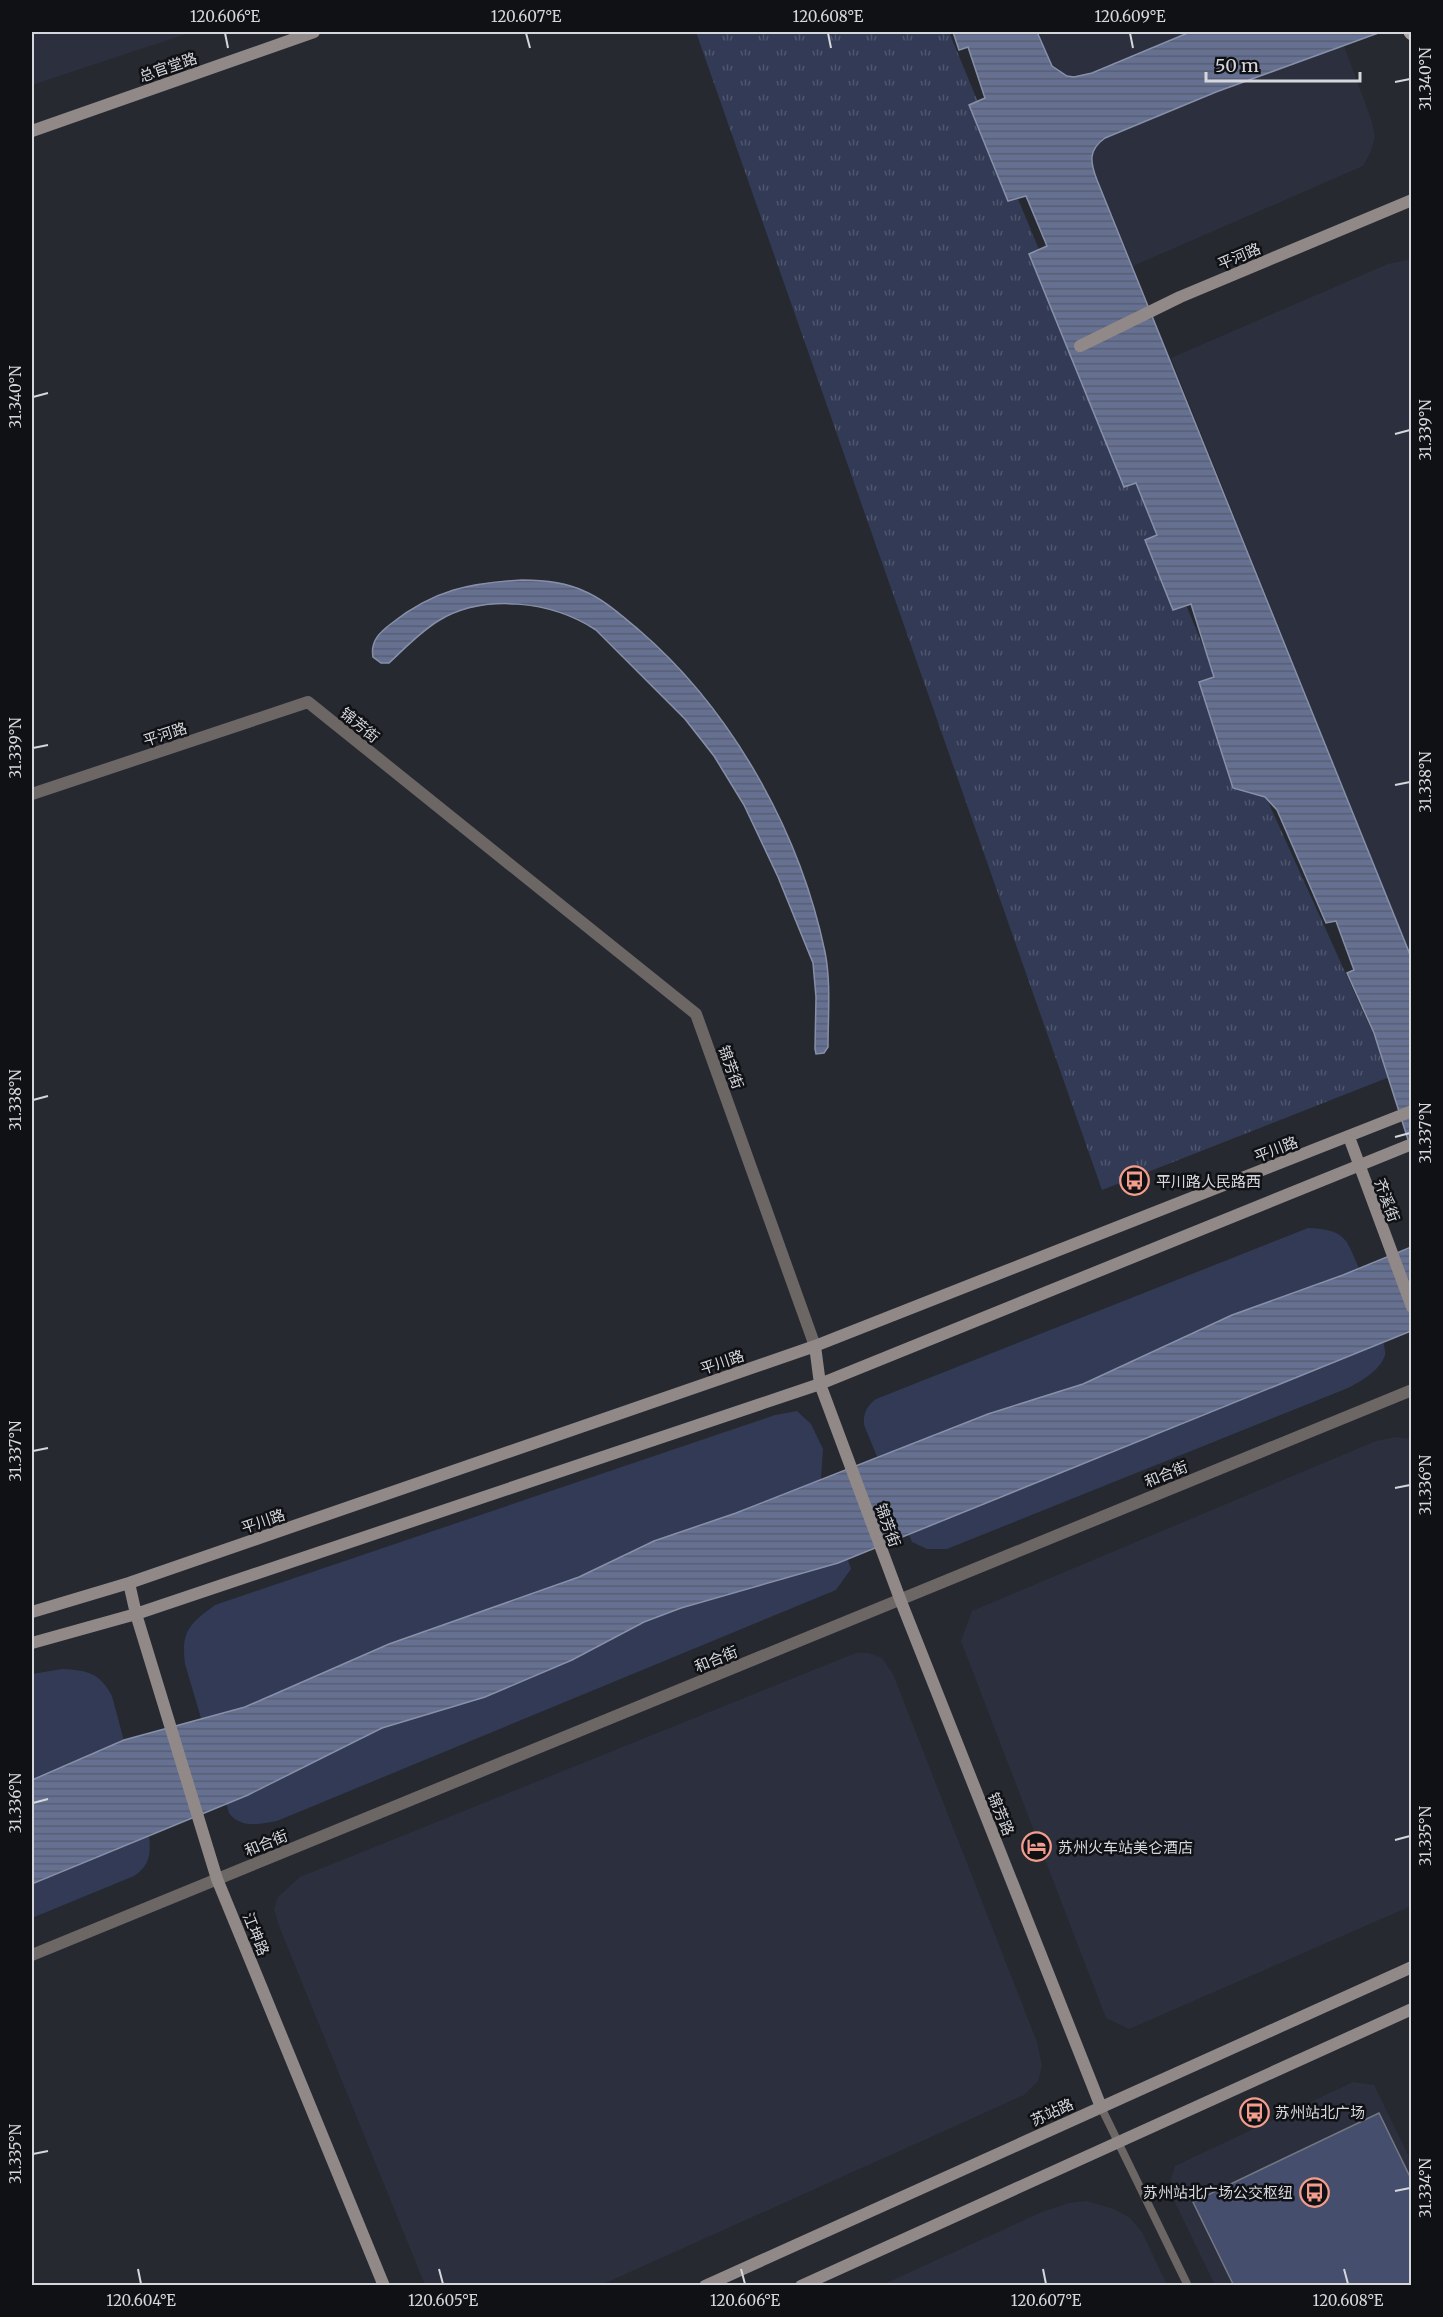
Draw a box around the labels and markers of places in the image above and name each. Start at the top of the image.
bus stop icon: 平川路人民路西 [1119,1165,1151,1197]
place label: 平川路人民路西 [1156,1172,1261,1191]
hotel icon: 苏州火车站美仑酒店 [1021,1831,1053,1863]
place label: 苏州火车站美仑酒店 [1058,1838,1193,1857]
bus stop icon: 苏州站北广场 [1238,2096,1270,2128]
place label: 苏州站北广场 [1275,2103,1365,2122]
bus stop icon: 苏州站北广场公交枢纽 [1298,2176,1330,2208]
place label: 苏州站北广场公交枢纽 [1143,2183,1293,2202]

